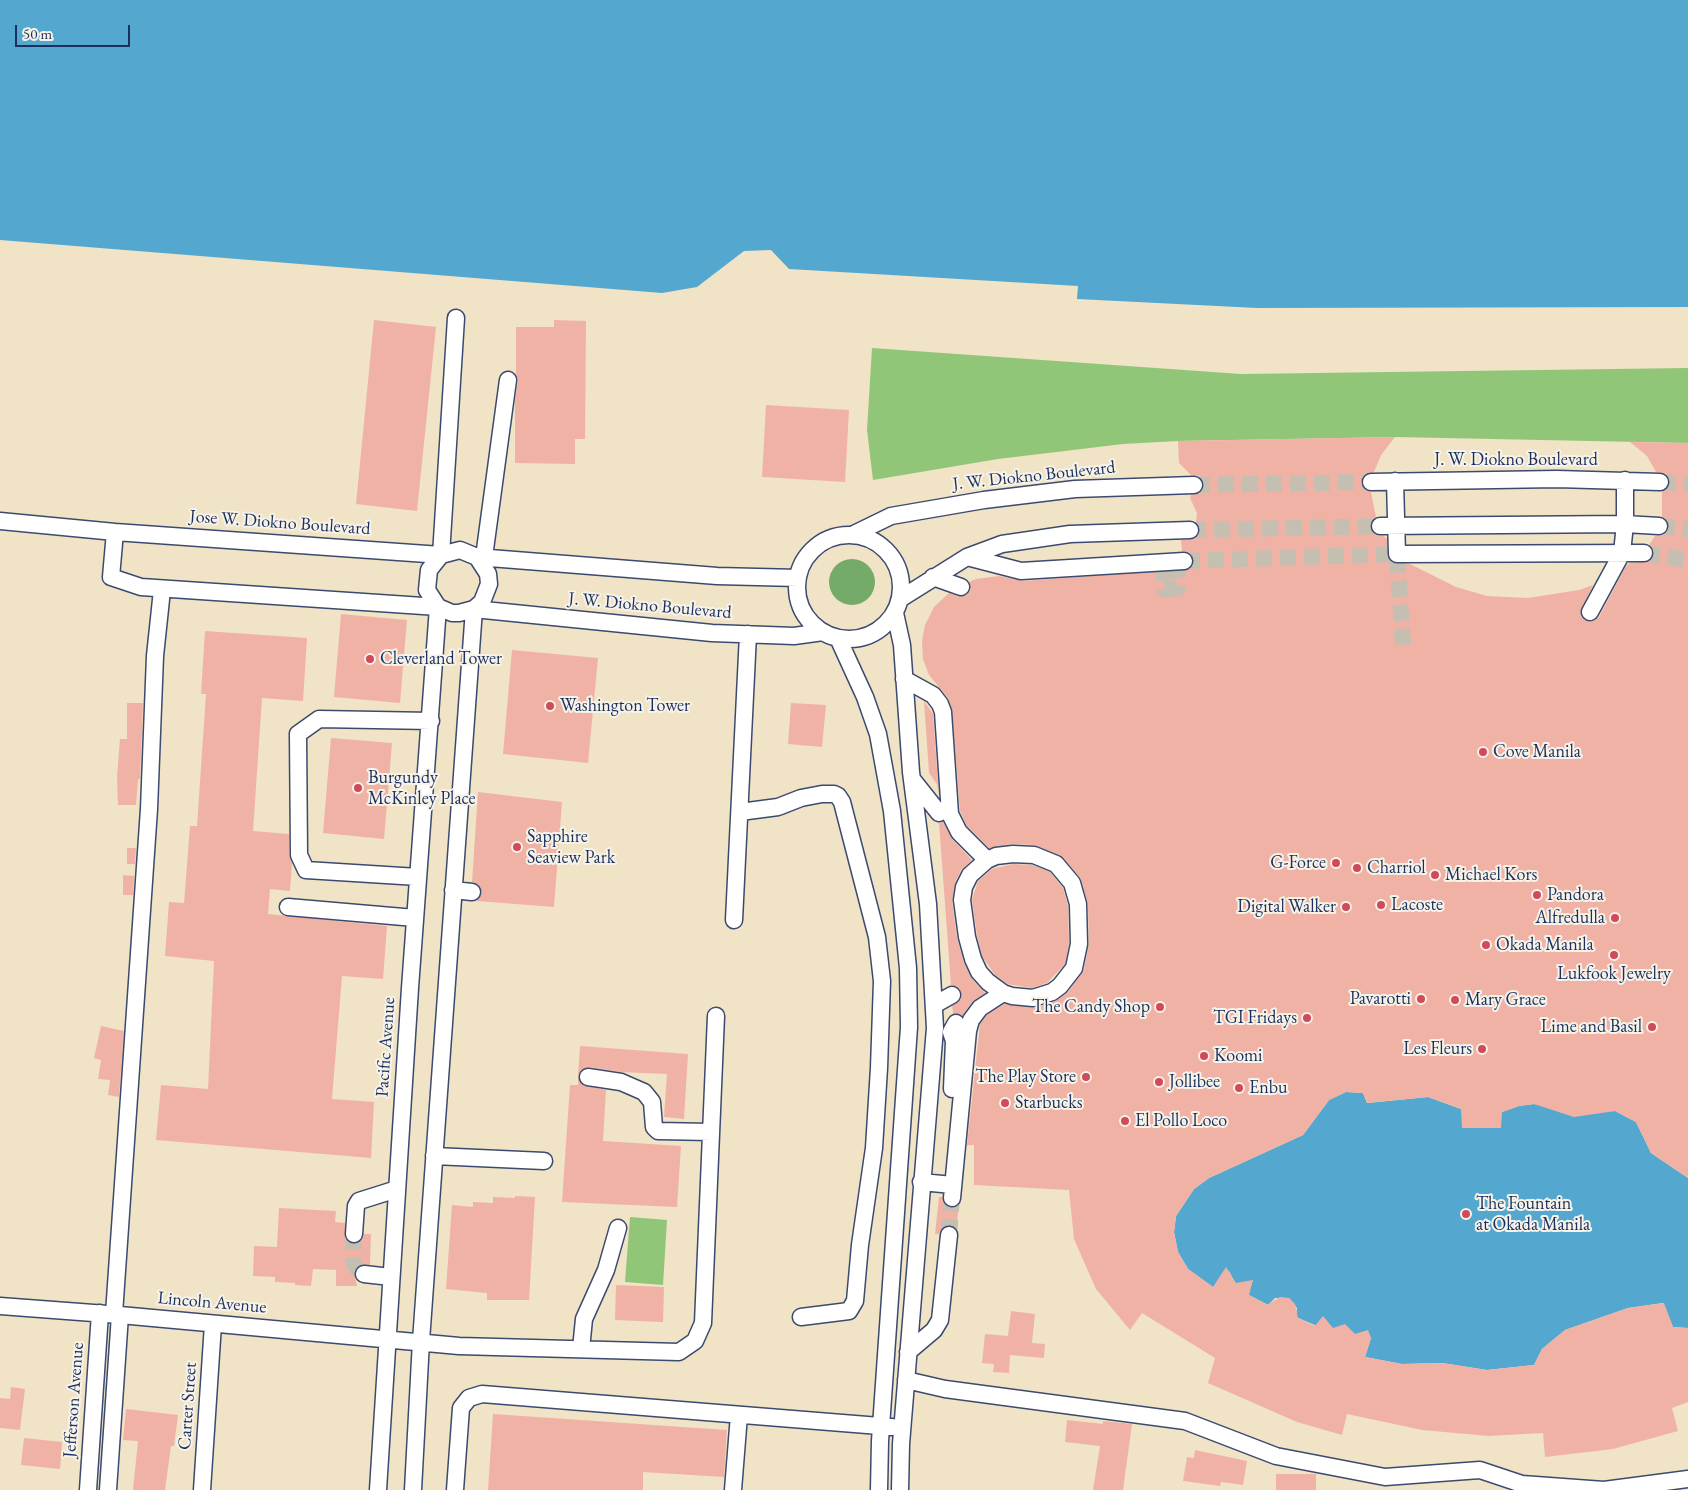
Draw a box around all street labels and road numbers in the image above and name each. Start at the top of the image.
street label: J. W. Diokno Boulevard [1434,449,1598,471]
street label: J. W. Diokno Boulevard [952,457,1116,495]
street label: Jose W. Diokno Boulevard [189,506,371,540]
street label: J. W. Diokno Boulevard [568,588,732,624]
street label: Pacific Avenue [372,996,400,1098]
street label: Lincoln Avenue [157,1287,267,1319]
street label: Jefferson Avenue [59,1342,89,1458]
street label: Carter Street [174,1361,202,1451]

